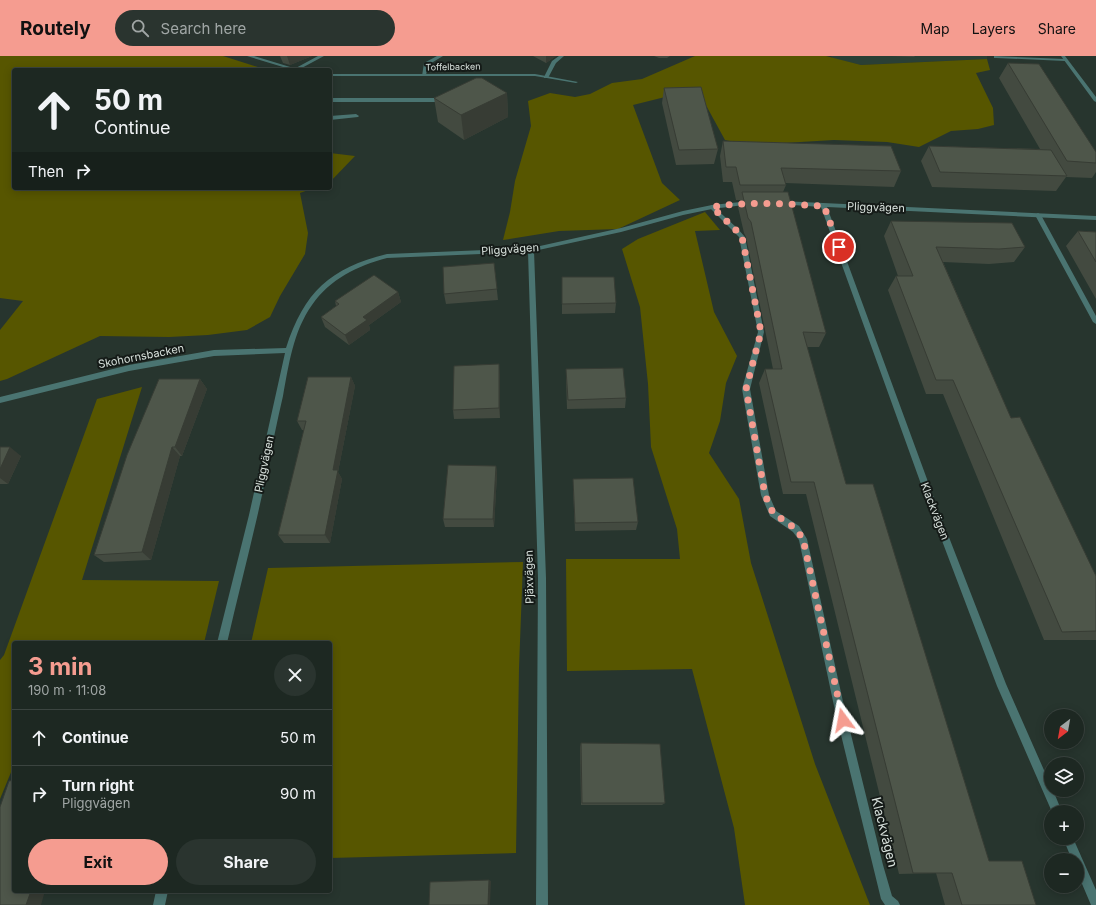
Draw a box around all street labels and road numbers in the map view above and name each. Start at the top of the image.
street label: Toffelbacken [425,61,481,72]
street label: Pliggvägen [847,199,905,215]
street label: Pliggvägen [481,240,539,258]
street label: Skohornsbacken [97,341,185,371]
street label: Pliggvägen [251,434,277,494]
street label: Klackvägen [918,480,952,542]
street label: Pjäxvägen [522,550,536,604]
street label: Klackvägen [869,795,901,869]

